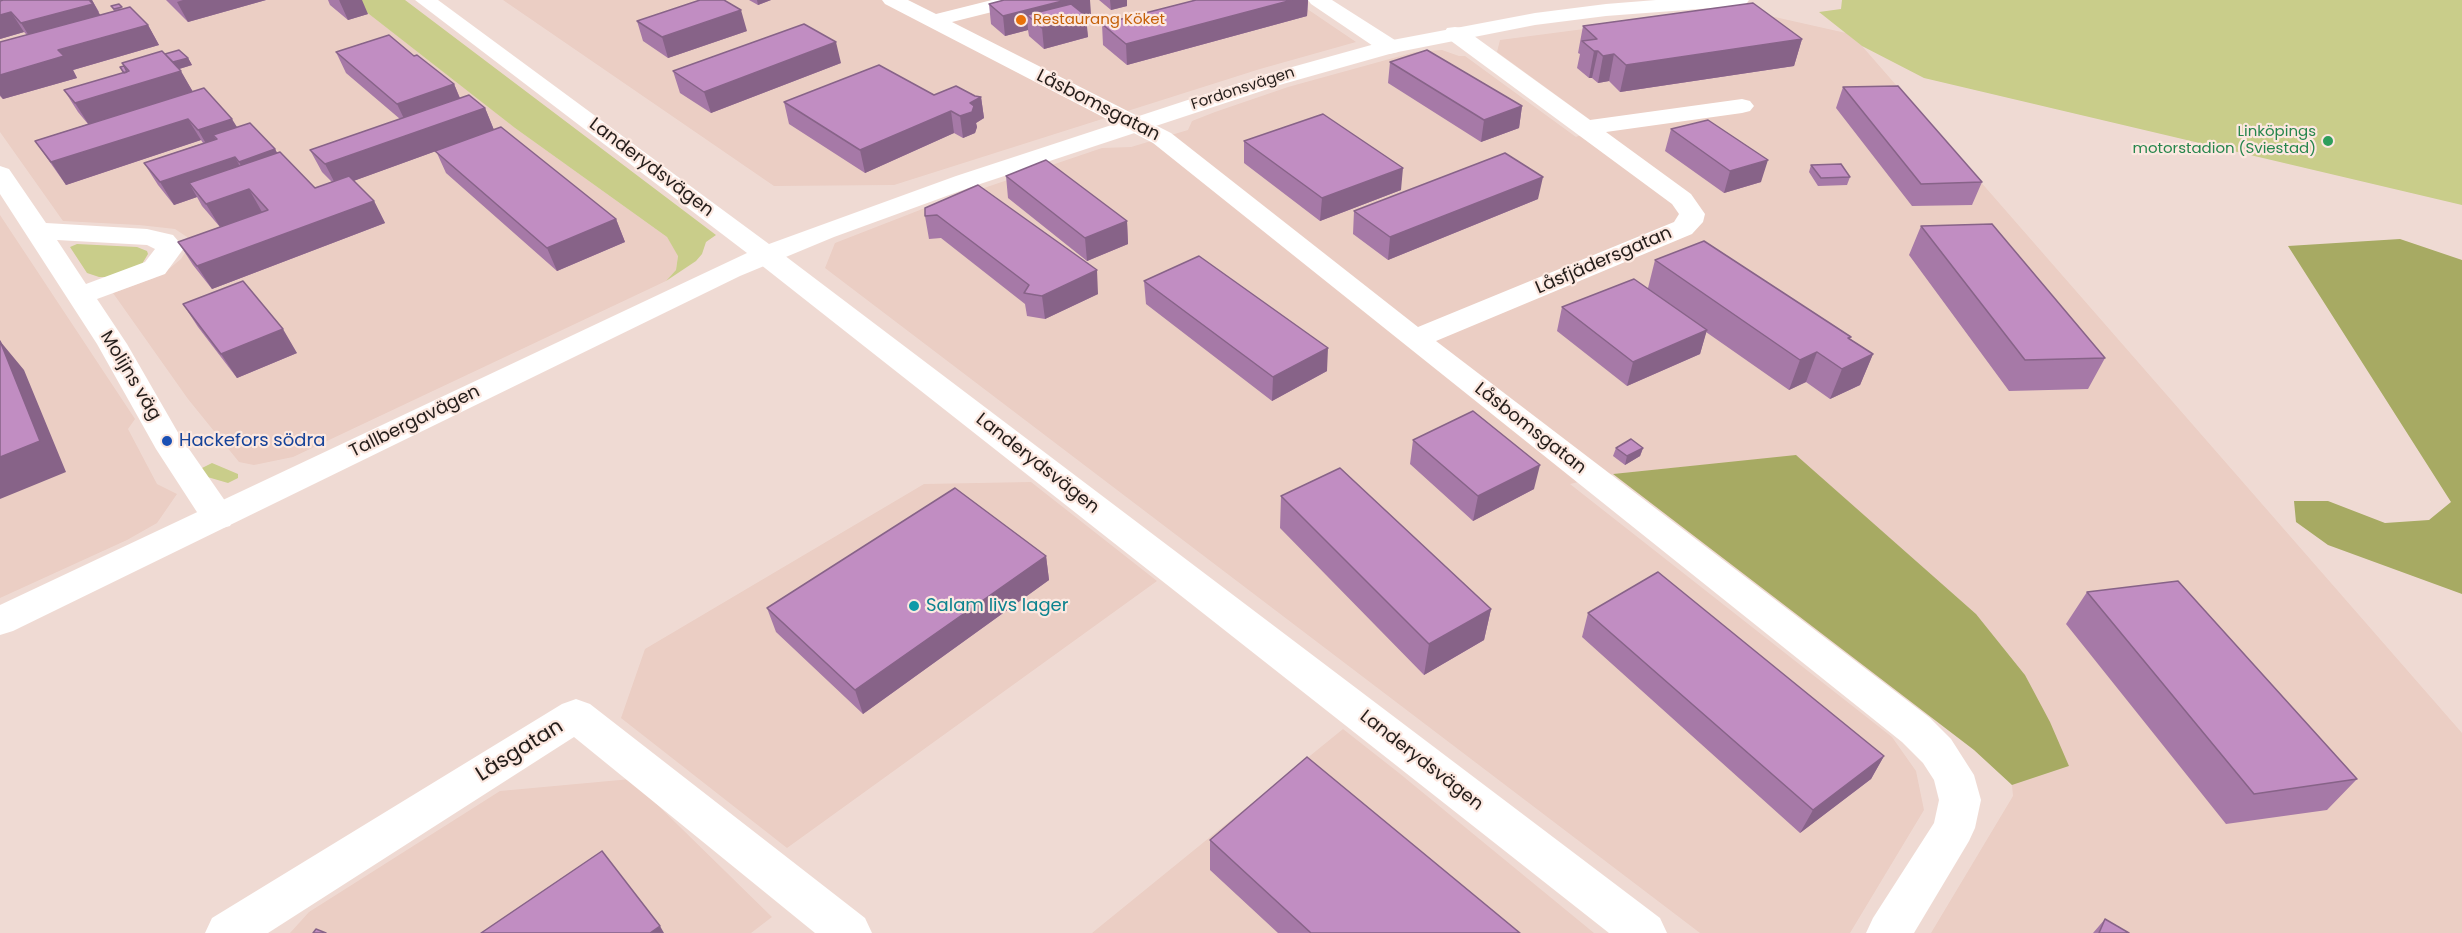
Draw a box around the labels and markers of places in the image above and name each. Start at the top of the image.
place label: Restaurang Köket [1033,11,1165,29]
marker: Restaurang Köket [1014,13,1028,27]
place label: Linköpings motorstadion (Sviestad) [2132,123,2316,158]
marker: Linköpings motorstadion (Sviestad) [2321,134,2335,148]
place label: Hackefors södra [179,430,325,452]
marker: Hackefors södra [160,434,174,448]
place label: Salam livs lager [926,595,1068,617]
marker: Salam livs lager [907,599,921,613]

